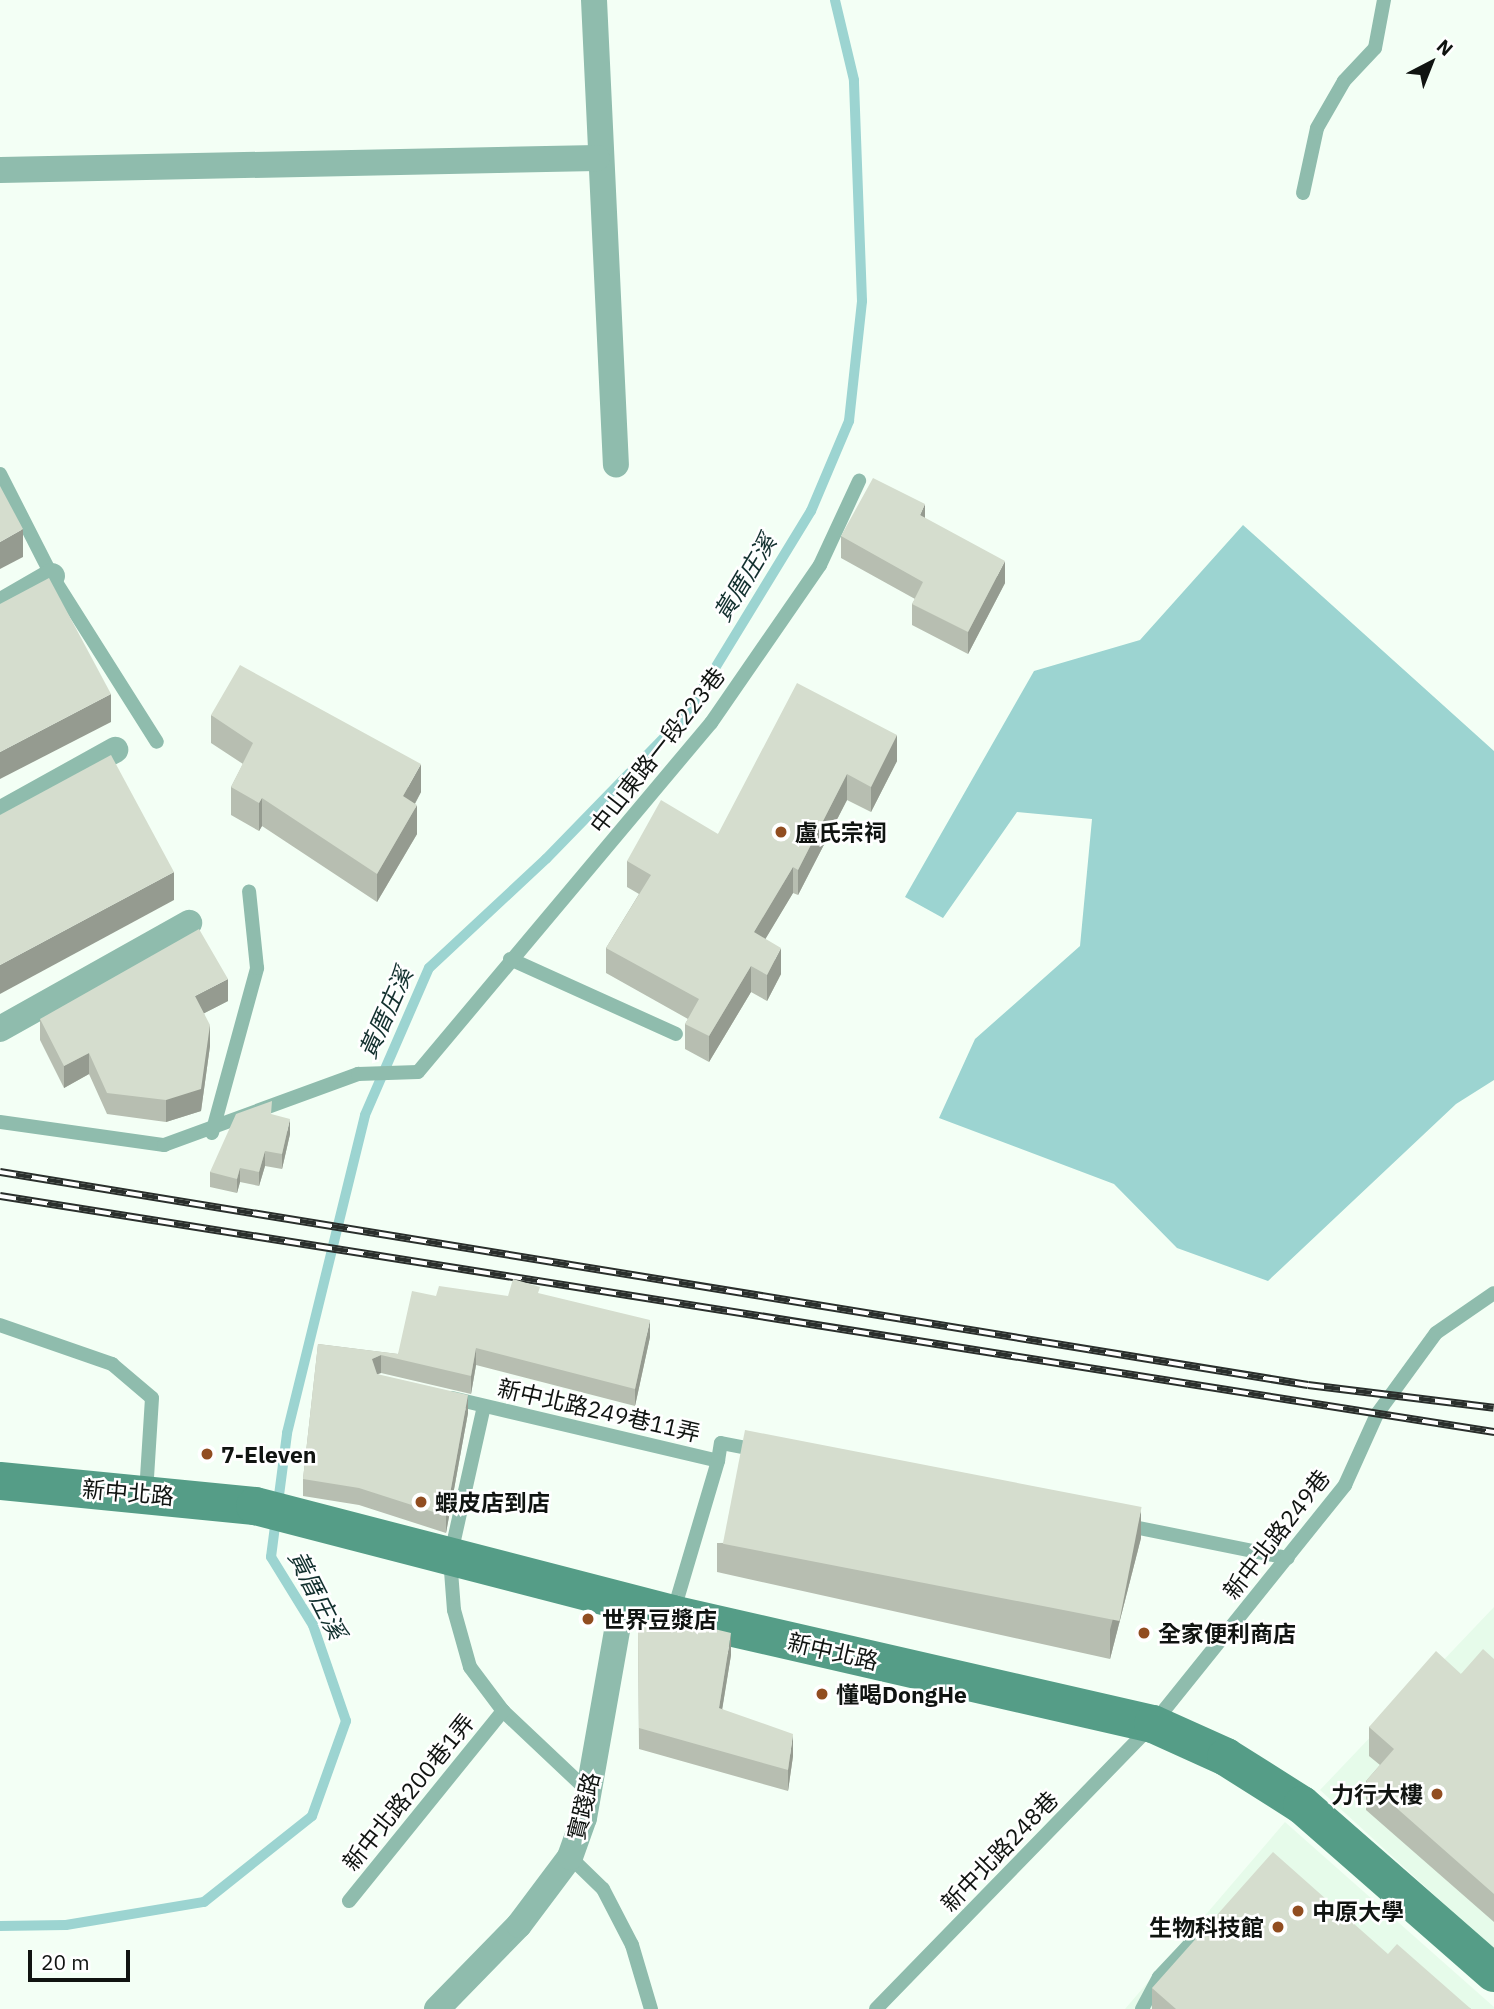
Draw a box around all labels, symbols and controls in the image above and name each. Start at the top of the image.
north arrow [1396,28,1466,98]
text: N [1432,34,1458,61]
water label: 黃厝庄溪 [708,529,782,627]
street label: 中山東路一段223巷 [584,662,730,838]
place label: 盧氏宗祠 [795,818,887,846]
marker: 盧氏宗祠 [773,824,789,840]
water label: 黃厝庄溪 [353,963,419,1063]
street label: 新中北路249巷11弄 [495,1373,703,1447]
place label: 7-Eleven [221,1440,317,1468]
marker: 7-Eleven [199,1446,215,1462]
street label: 新中北路249巷 [1217,1464,1335,1604]
street label: 新中北路 [81,1474,175,1510]
place label: 蝦皮店到店 [435,1488,550,1516]
marker: 蝦皮店到店 [413,1494,429,1510]
water label: 黃厝庄溪 [282,1546,352,1644]
place label: 世界豆漿店 [602,1605,717,1633]
marker: 世界豆漿店 [580,1611,596,1627]
place label: 全家便利商店 [1158,1619,1296,1647]
marker: 全家便利商店 [1136,1625,1152,1641]
street label: 新中北路 [785,1627,881,1675]
place label: 懂喝DongHe [836,1680,967,1708]
marker: 懂喝DongHe [814,1686,830,1702]
street label: 新中北路200巷1弄 [336,1708,480,1876]
street label: 實踐路 [561,1769,605,1843]
place label: 力行大樓 [1331,1780,1423,1808]
street label: 新中北路248巷 [935,1785,1063,1917]
marker: 力行大樓 [1429,1786,1445,1802]
place label: 中原大學 [1312,1897,1404,1925]
marker: 中原大學 [1290,1903,1306,1919]
place label: 生物科技館 [1149,1913,1264,1941]
marker: 生物科技館 [1270,1919,1286,1935]
scale bar [32,1936,133,1980]
text: 20 m [41,1948,90,1976]

